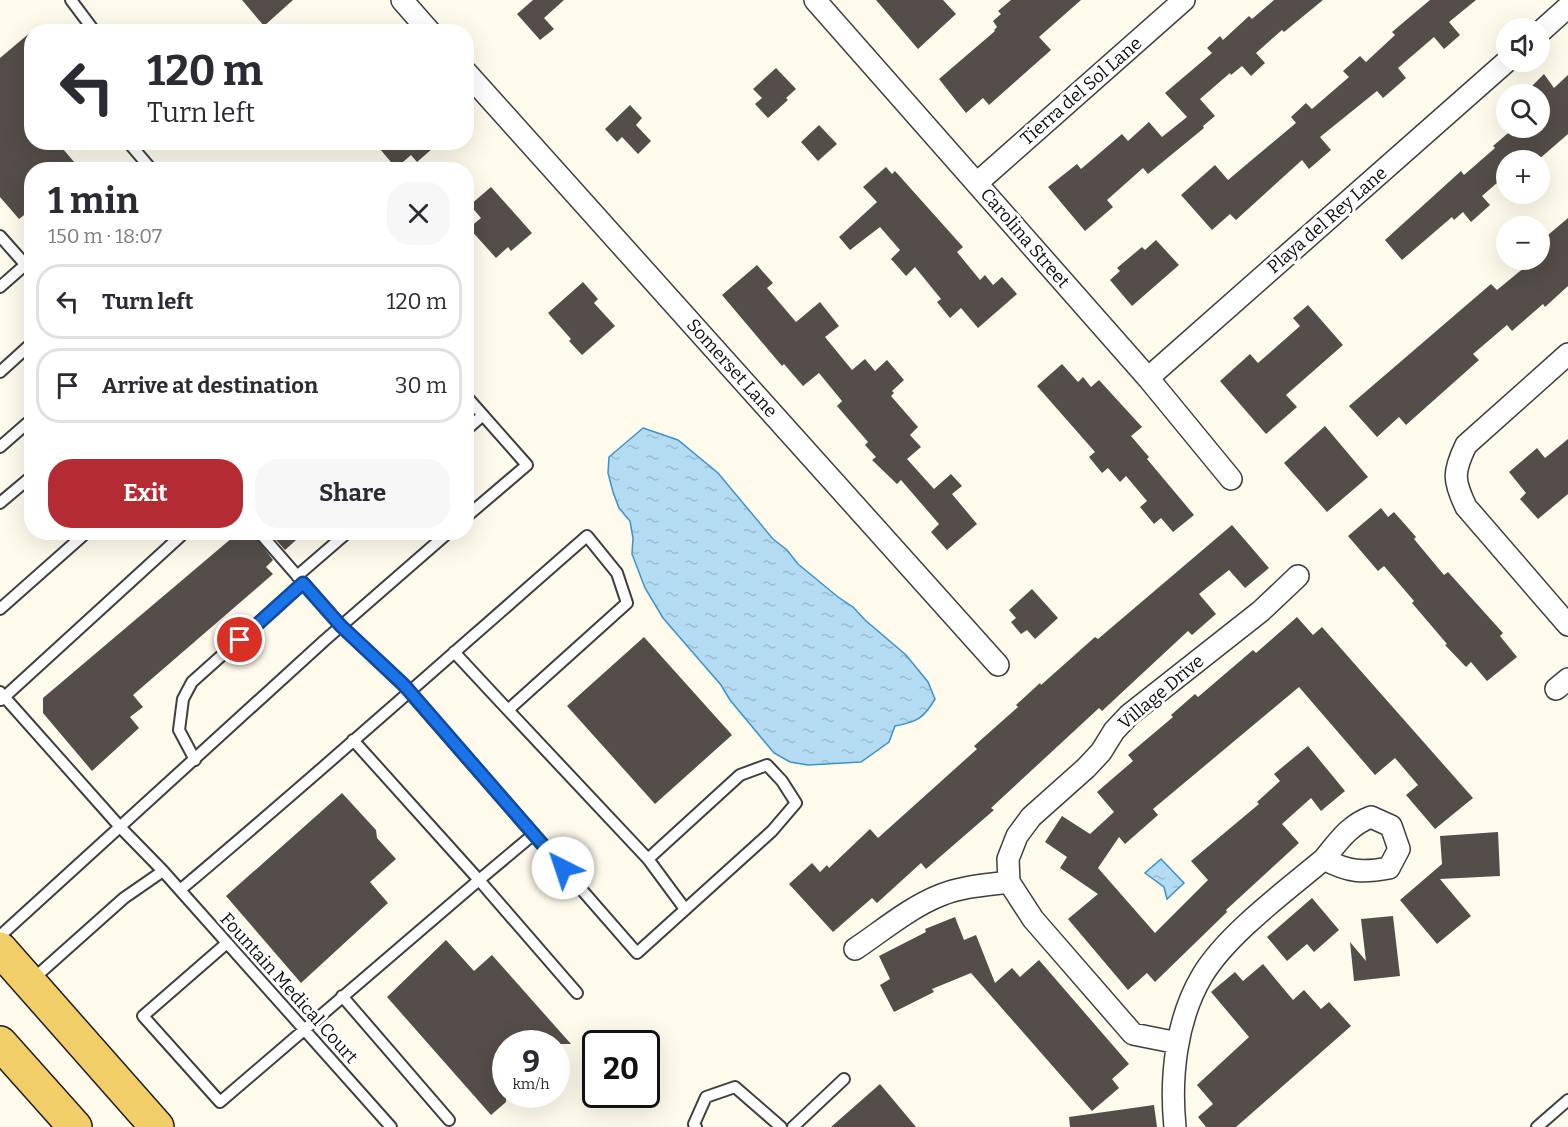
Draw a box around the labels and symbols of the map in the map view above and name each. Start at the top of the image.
street label: Tierra del Sol Lane [1016,32,1146,150]
street label: Playa del Rey Lane [1263,162,1391,278]
street label: Carolina Street [976,184,1075,293]
street label: Somerset Lane [682,314,782,422]
pin [214,614,265,665]
street label: Village Drive [1114,650,1208,734]
position arrow [531,836,595,900]
street label: Fountain Medical Court [216,908,363,1068]
speed limit sign: 20 [582,1030,660,1108]

